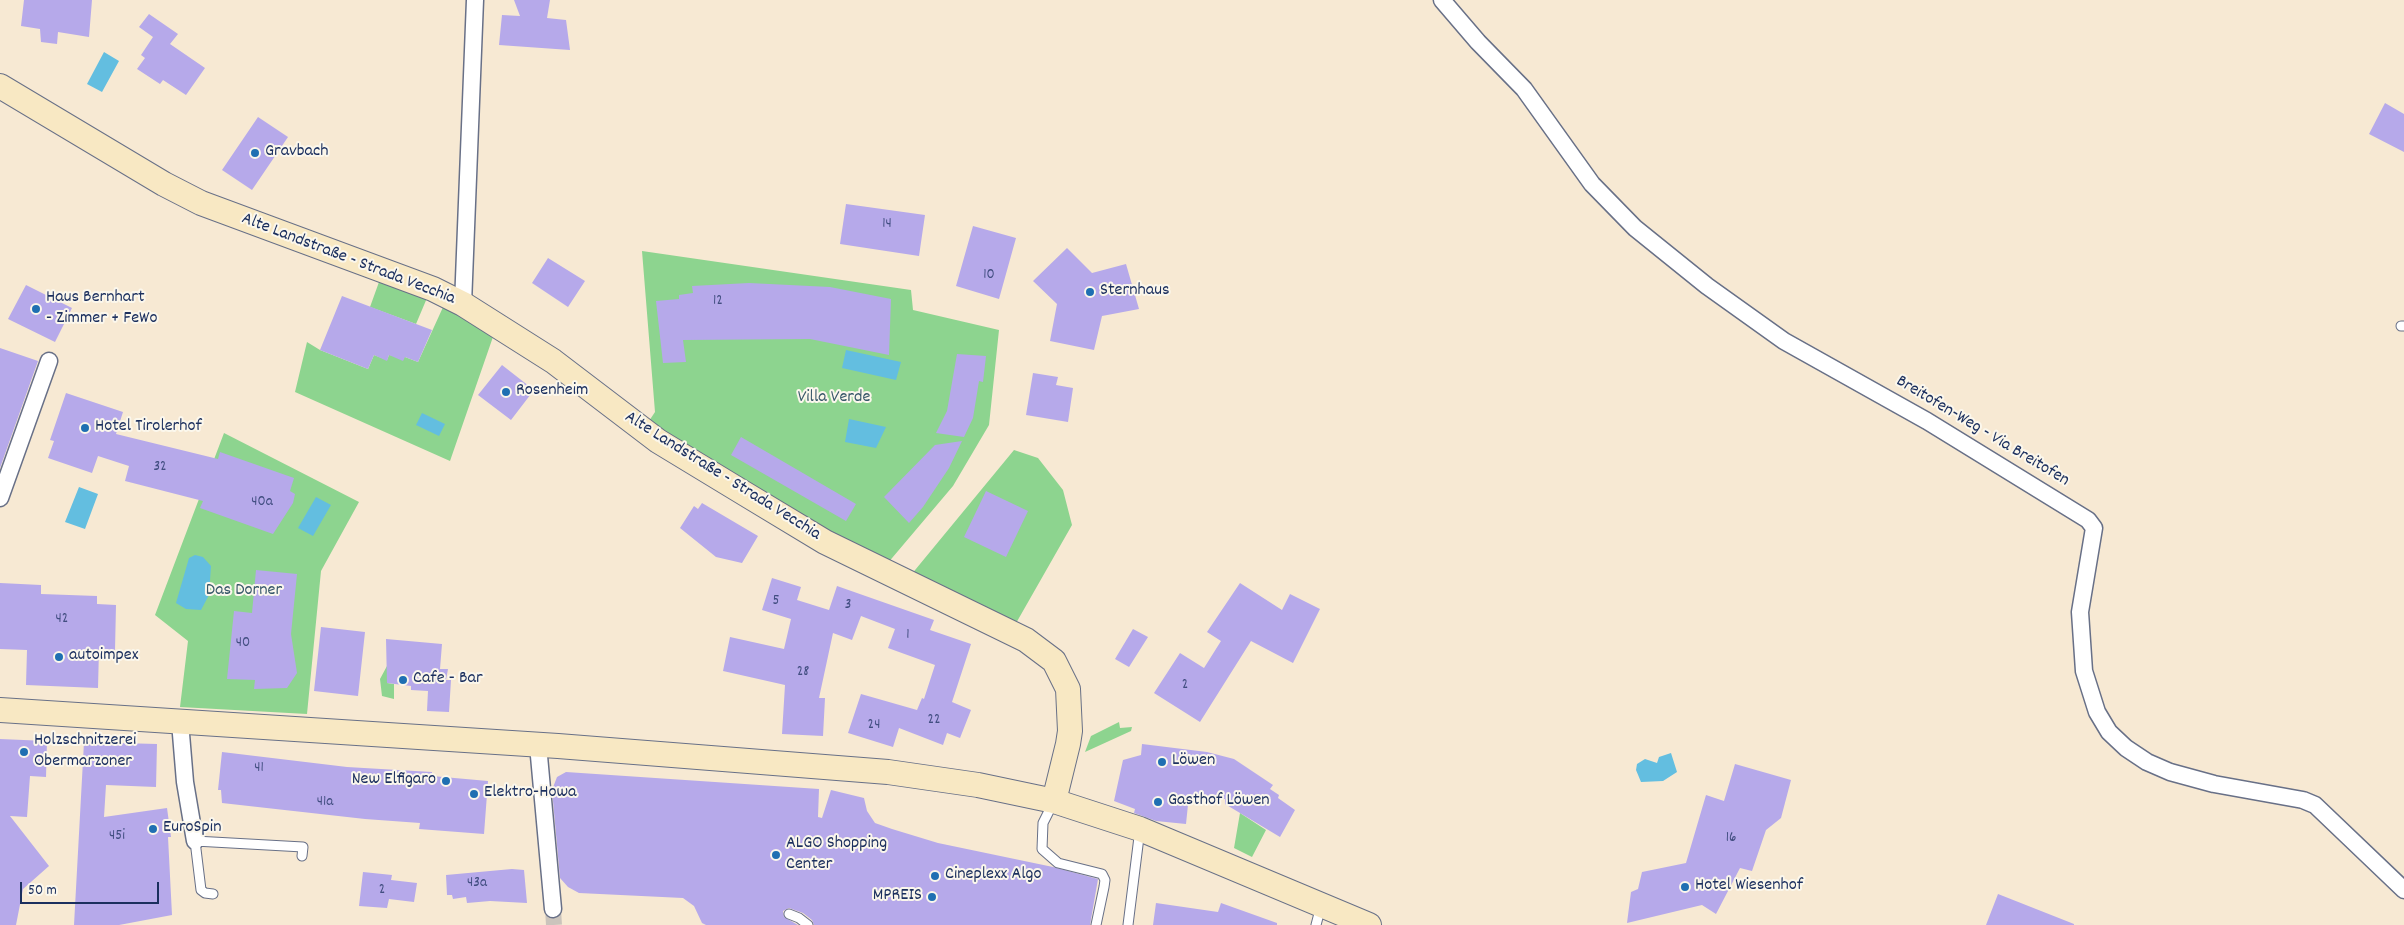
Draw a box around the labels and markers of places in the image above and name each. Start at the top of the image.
place label: Gravbach [265,142,328,164]
marker: Gravbach [249,147,261,159]
place label: Sternhaus [1100,281,1170,303]
marker: Sternhaus [1084,286,1096,298]
place label: Haus Bernhart - Zimmer + FeWo [46,288,157,330]
marker: Haus Bernhart - Zimmer + FeWo [30,303,42,315]
place label: Rosenheim [516,381,588,403]
marker: Rosenheim [500,386,512,398]
place label: Hotel Tirolerhof [95,417,202,439]
marker: Hotel Tirolerhof [79,422,91,434]
place label: autoimpex [69,646,138,668]
marker: autoimpex [53,651,65,663]
place label: Cafe - Bar [413,669,483,691]
marker: Cafe - Bar [397,674,409,686]
place label: Holzschnitzerei Obermarzoner [34,731,136,774]
marker: Holzschnitzerei Obermarzoner [18,746,30,758]
place label: Löwen [1172,751,1215,773]
marker: Löwen [1156,756,1168,768]
place label: New Elfigaro [352,770,436,792]
marker: New Elfigaro [440,775,452,787]
place label: Elektro-Howa [484,783,577,805]
marker: Elektro-Howa [468,788,480,800]
place label: Gasthof Löwen [1168,791,1270,813]
marker: Gasthof Löwen [1152,796,1164,808]
place label: EuroSpin [163,818,221,840]
marker: EuroSpin [147,823,159,835]
place label: ALGO Shopping Center [786,834,887,876]
marker: ALGO Shopping Center [770,849,782,861]
place label: Cineplexx Algo [945,865,1041,887]
marker: Cineplexx Algo [929,870,941,882]
place label: Hotel Wiesenhof [1695,876,1803,898]
marker: Hotel Wiesenhof [1679,881,1691,893]
place label: MPREIS [873,886,922,908]
marker: MPREIS [926,891,938,903]

